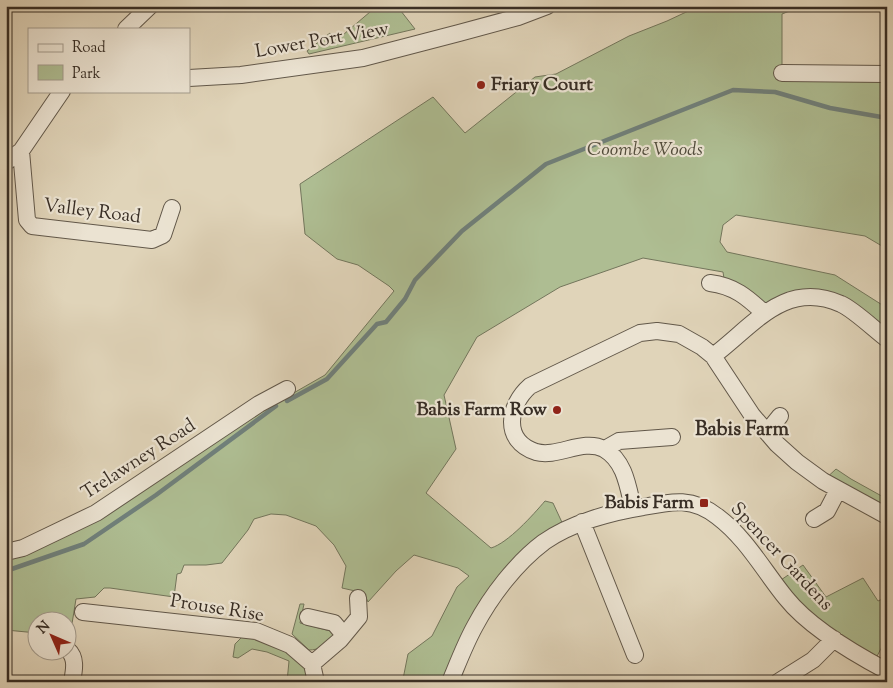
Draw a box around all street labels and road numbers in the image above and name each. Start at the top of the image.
street label: Lower Port View [253,16,391,66]
street label: Valley Road [42,193,143,231]
street label: Trelawney Road [77,413,202,507]
street label: Spencer Gardens [724,497,838,617]
street label: Prouse Rise [168,588,266,630]

